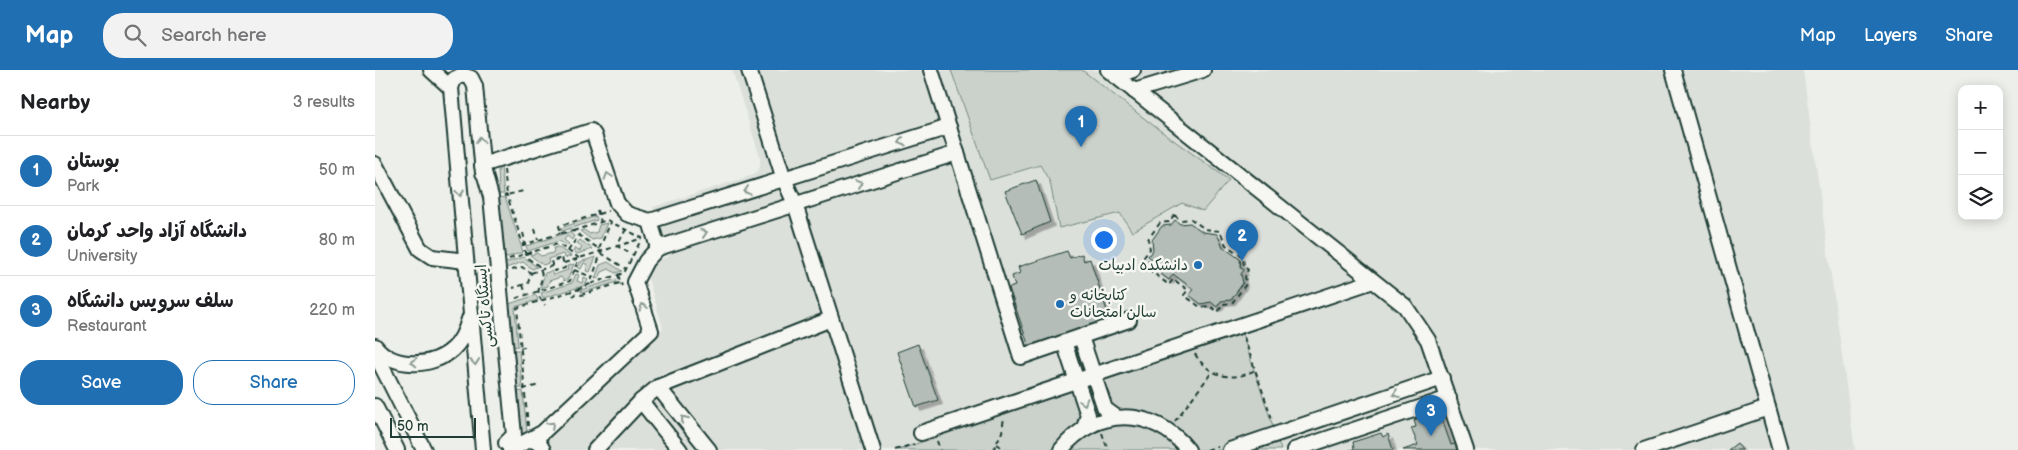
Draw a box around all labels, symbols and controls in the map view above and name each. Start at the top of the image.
search box [103,13,453,58]
text: Map [25,21,73,50]
icon: search [121,21,149,49]
text: Search here [161,24,267,47]
text: Map [1800,25,1836,46]
text: Layers [1864,25,1917,46]
text: Share [1945,25,1993,46]
map controls [1958,85,2003,220]
button: + [1958,85,2003,130]
text: Nearby [20,90,90,115]
text: 3 results [293,93,355,112]
pin: 1 [1065,106,1097,147]
button: − [1958,130,2003,175]
one-way arrow [475,136,486,144]
one-way arrow [899,136,907,146]
text: بوستان [67,150,120,173]
text: 1 [33,161,39,180]
text: 50 m [319,161,355,180]
one-way arrow [604,173,614,181]
button: layers [1958,175,2003,220]
text: Park [67,177,99,196]
one-way arrow [855,180,863,190]
one-way arrow [744,185,752,195]
one-way arrow [455,189,466,197]
text: دانشگاه آزاد واحد کرمان [67,220,247,243]
pin: 2 [1226,220,1258,261]
your location [1091,227,1117,253]
one-way arrow [700,229,708,239]
text: 2 [31,231,41,250]
text: 80 m [319,231,355,250]
text: University [67,247,138,266]
place label: دانشکده ادبیات [1098,256,1188,275]
marker: دانشکده ادبیات [1192,259,1204,271]
street label: ایستگاه تاکسی [472,264,498,348]
place label: کتابخانه و سالن امتحانات [1069,286,1157,322]
text: سلف سرویس دانشگاه [67,290,234,313]
marker: کتابخانه و سالن امتحانات [1054,298,1066,310]
text: 3 [31,301,41,320]
text: 220 m [309,301,355,320]
one-way arrow [639,304,649,312]
text: Restaurant [67,317,147,336]
one-way arrow [409,357,417,368]
one-way arrow [469,358,480,366]
button: Save [20,360,183,405]
button: Share [193,360,355,405]
one-way arrow [1392,388,1401,398]
pin: 3 [1415,395,1447,436]
one-way arrow [1078,397,1088,406]
scale bar [390,415,476,438]
one-way arrow [680,415,689,424]
text: 50 m [397,418,429,435]
one-way arrow [545,422,554,431]

